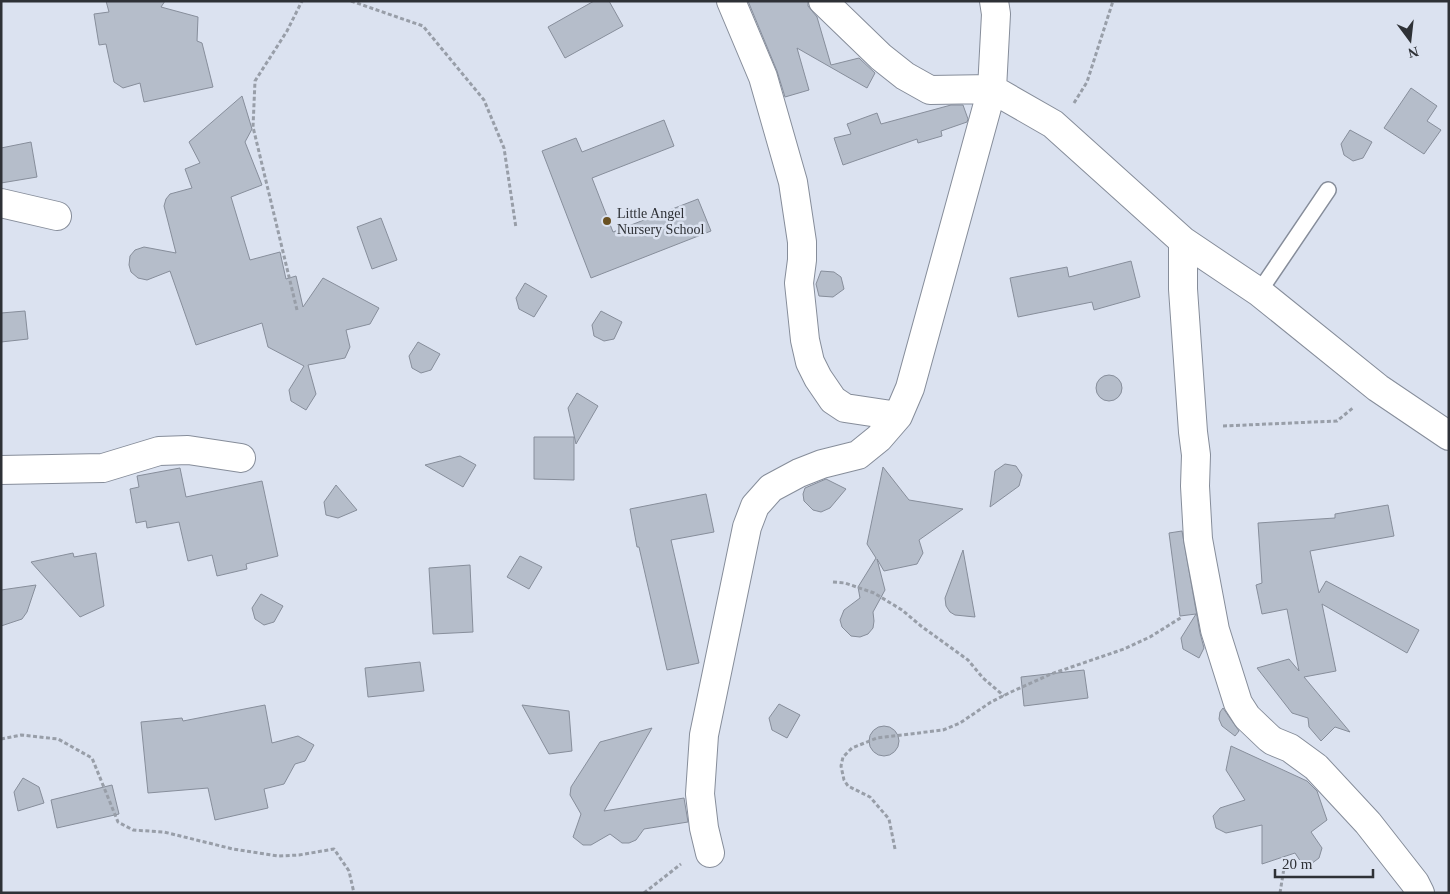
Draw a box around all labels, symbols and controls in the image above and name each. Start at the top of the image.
north arrow [1385,15,1435,65]
text: N [1406,44,1420,61]
place label: Little Angel Nursery School [617,206,705,237]
marker: Little Angel Nursery School [601,215,613,227]
scale bar [1275,846,1372,878]
text: 20 m [1282,856,1313,872]

